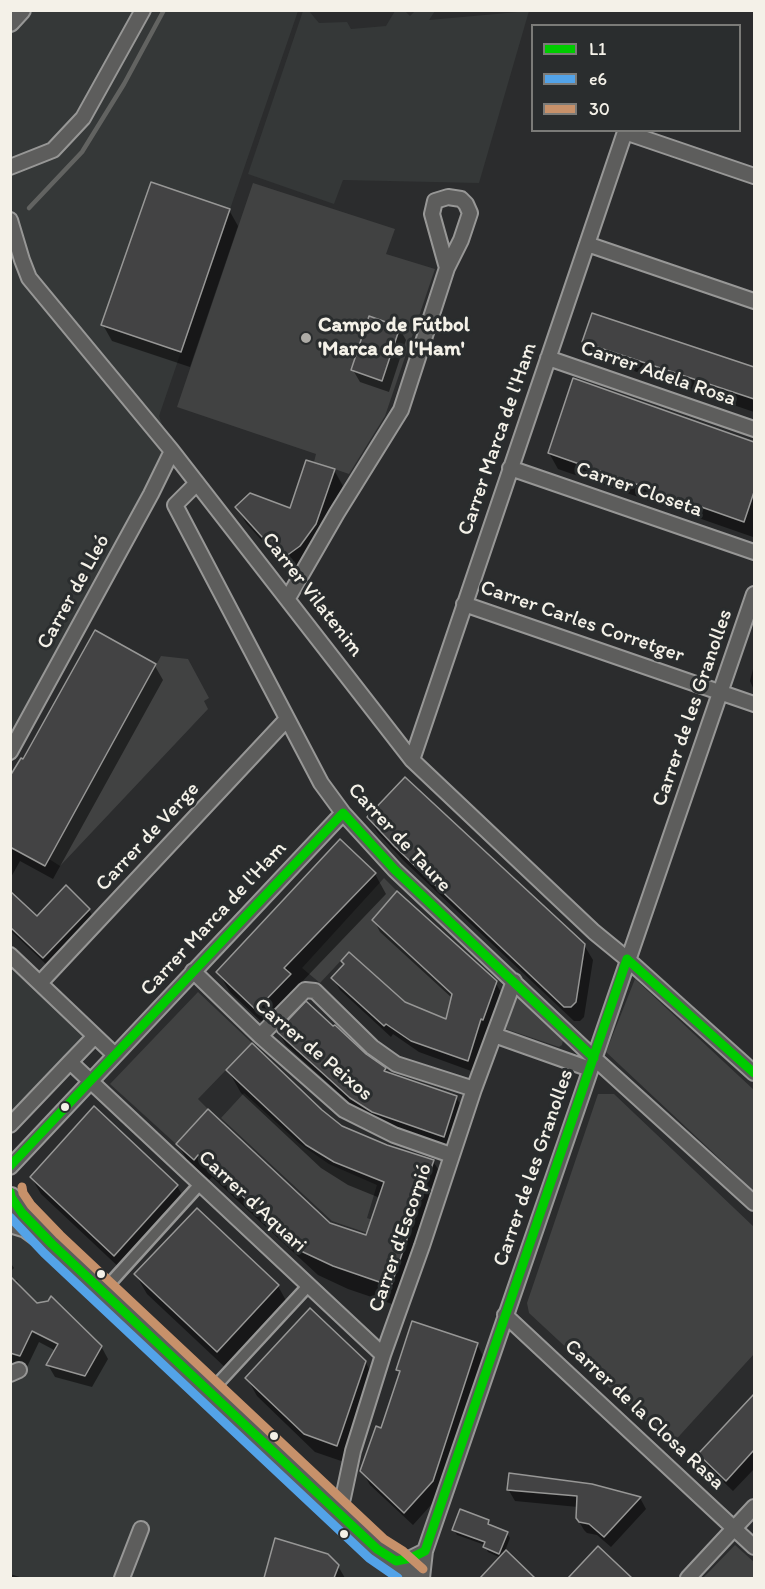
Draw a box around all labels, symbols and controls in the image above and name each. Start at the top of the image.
legend [531,24,741,132]
text: L1 [589,38,606,60]
text: e6 [589,68,607,90]
text: 30 [589,98,610,120]
place label: Campo de Fútbol 'Marca de l'Ham' [318,313,470,363]
marker: Campo de Fútbol 'Marca de l'Ham' [299,331,313,345]
street label: Carrer Adela Rosa [577,336,739,412]
street label: Carrer Marca de l'Ham [453,339,543,539]
street label: Carrer Closeta [572,457,706,523]
street label: Carrer Vilatenim [256,528,368,662]
street label: Carrer de Lleó [32,530,116,654]
street label: Carrer Carles Corretger [477,575,687,669]
street label: Carrer de les Granolles [647,606,739,810]
street label: Carrer de Verge [91,777,205,897]
street label: Carrer de Taure [342,778,456,898]
street label: Carrer Marca de l'Ham [136,836,292,1002]
street label: Carrer de Peixos [249,993,377,1107]
street label: Carrer de les Granolles [488,1066,580,1270]
unlabelled marker [59,1101,71,1113]
street label: Carrer d'Aquari [193,1145,311,1259]
street label: Carrer d'Escorpió [364,1160,438,1316]
unlabelled marker [95,1268,107,1280]
street label: Carrer de la Closa Rasa [559,1334,729,1496]
unlabelled marker [268,1430,280,1442]
unlabelled marker [338,1528,350,1540]

